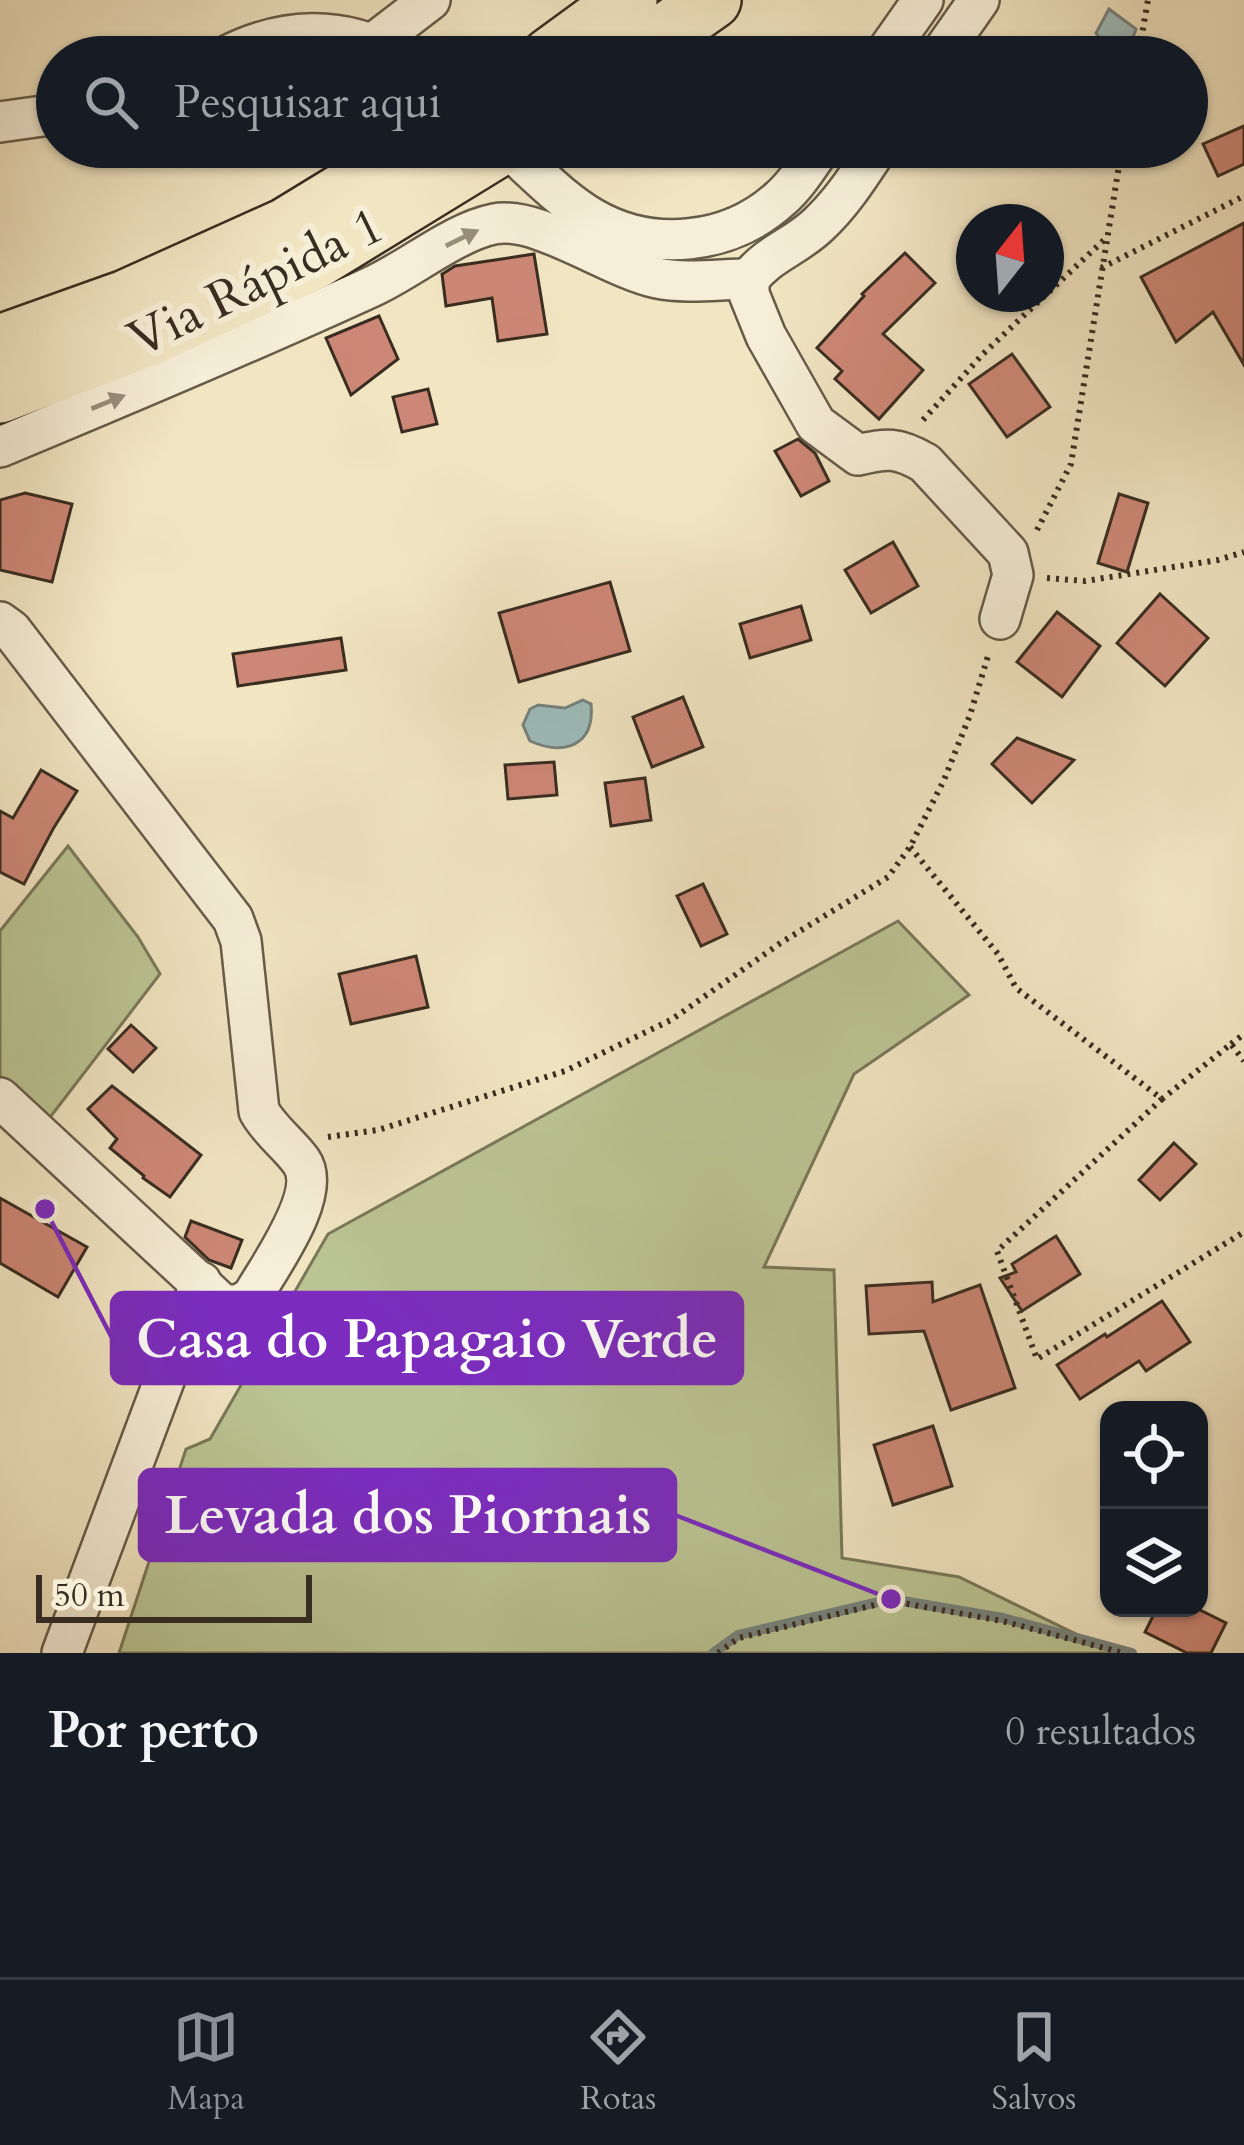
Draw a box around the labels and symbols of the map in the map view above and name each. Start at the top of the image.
street label: Via Rápida 1 [117,191,395,375]
north arrow [956,204,1064,312]
one-way arrow [444,228,479,248]
one-way arrow [91,392,127,411]
callout: Casa do Papagaio Verde [112,1293,742,1383]
text: Casa do Papagaio Verde [136,1304,718,1377]
callout: Levada dos Piornais [140,1470,675,1560]
text: Levada dos Piornais [165,1480,651,1553]
scale bar [36,1569,312,1622]

